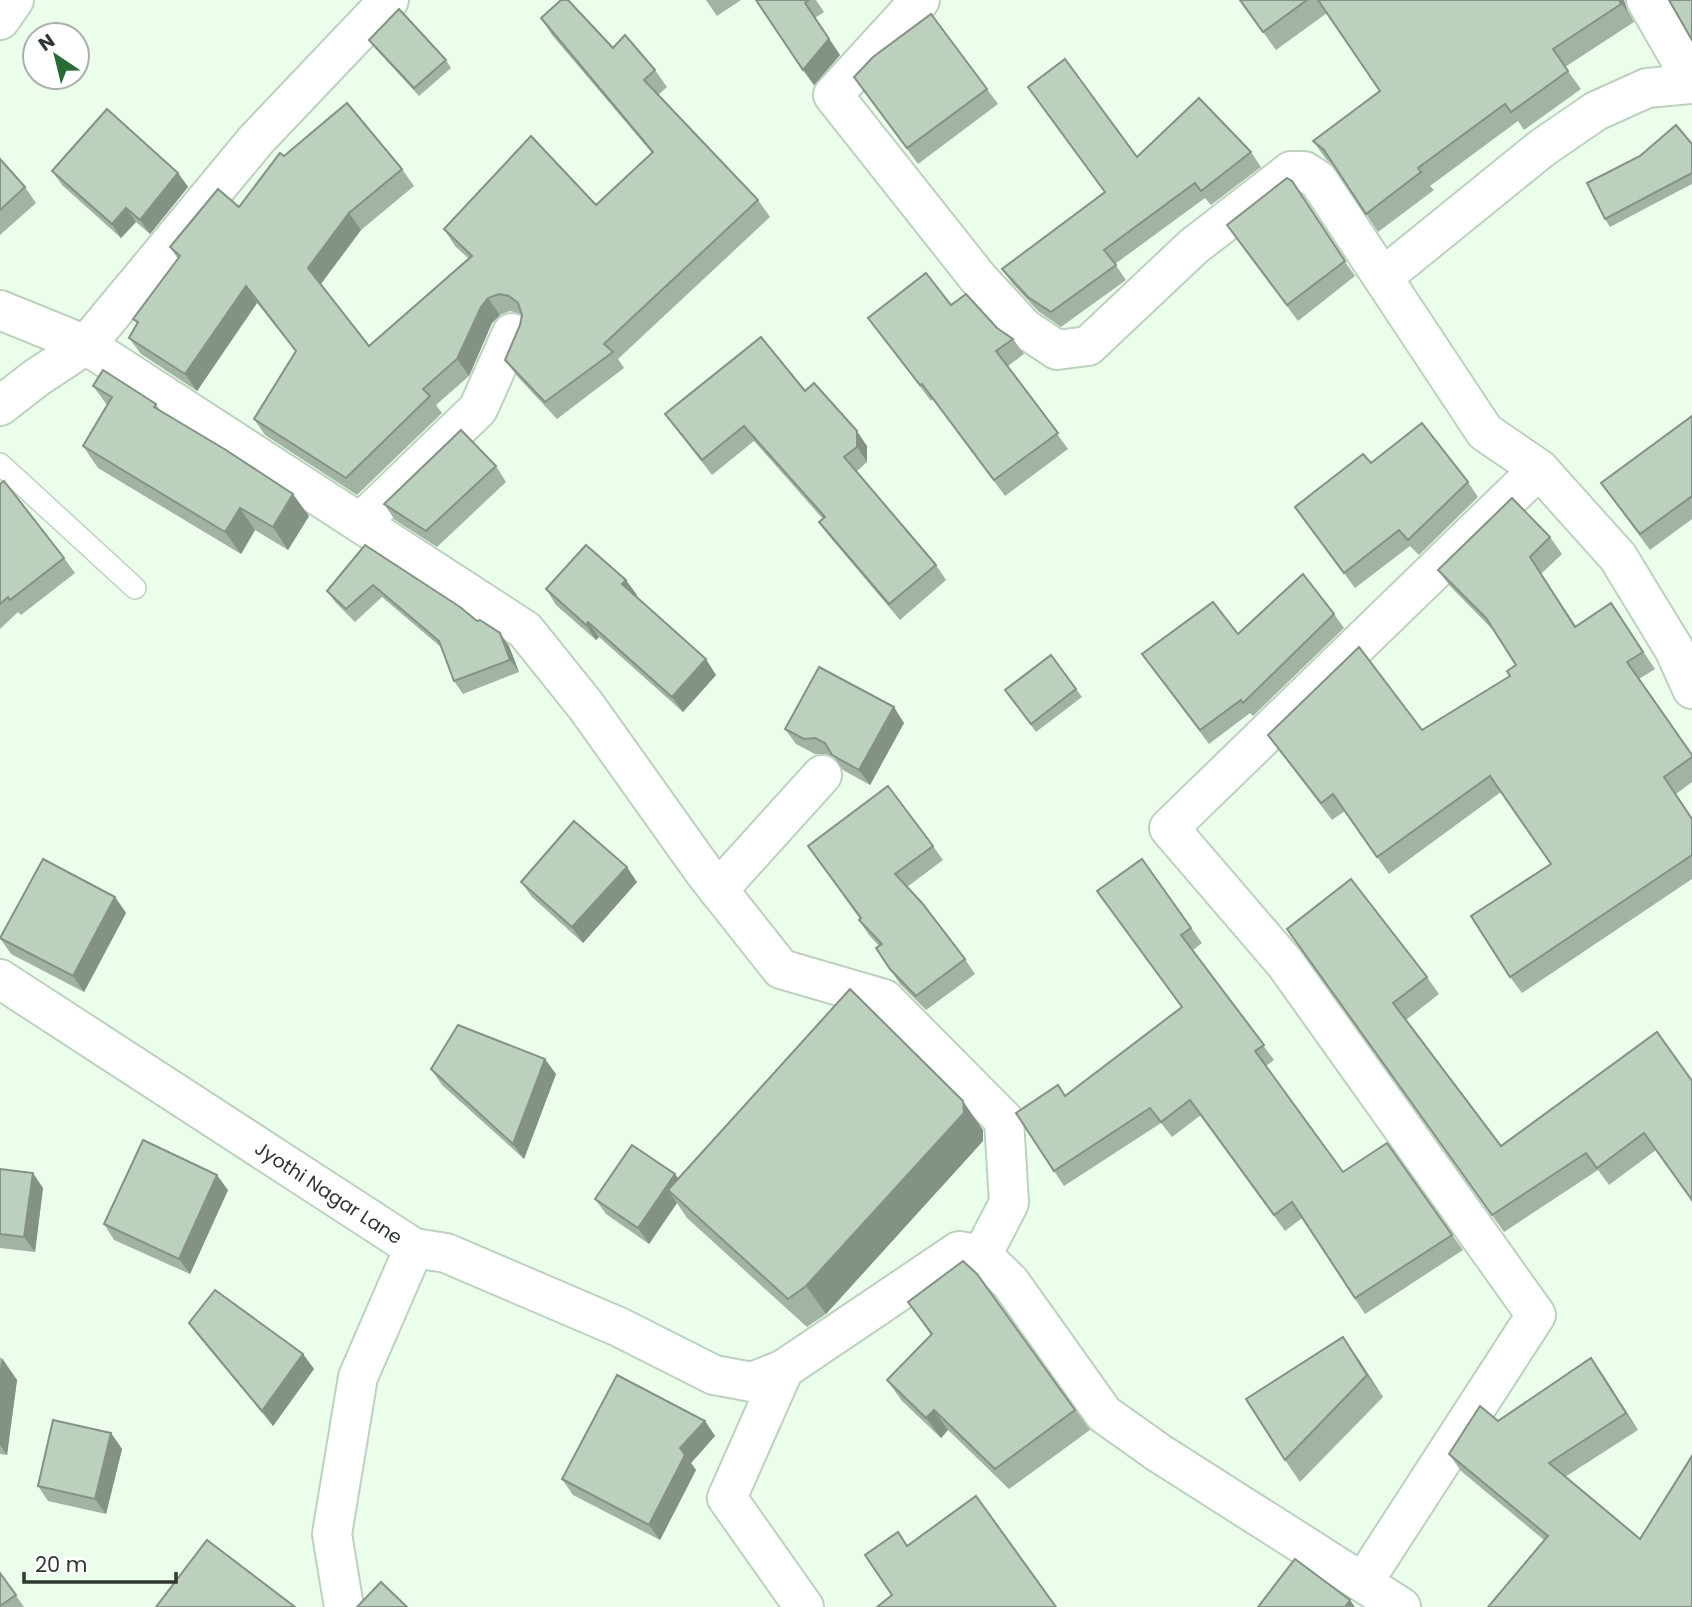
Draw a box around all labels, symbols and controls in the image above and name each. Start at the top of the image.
north arrow [21,21,91,91]
text: N [33,27,60,58]
street label: Jyothi Nagar Lane [250,1135,408,1250]
scale bar [24,1540,177,1584]
text: 20 m [35,1550,88,1579]

